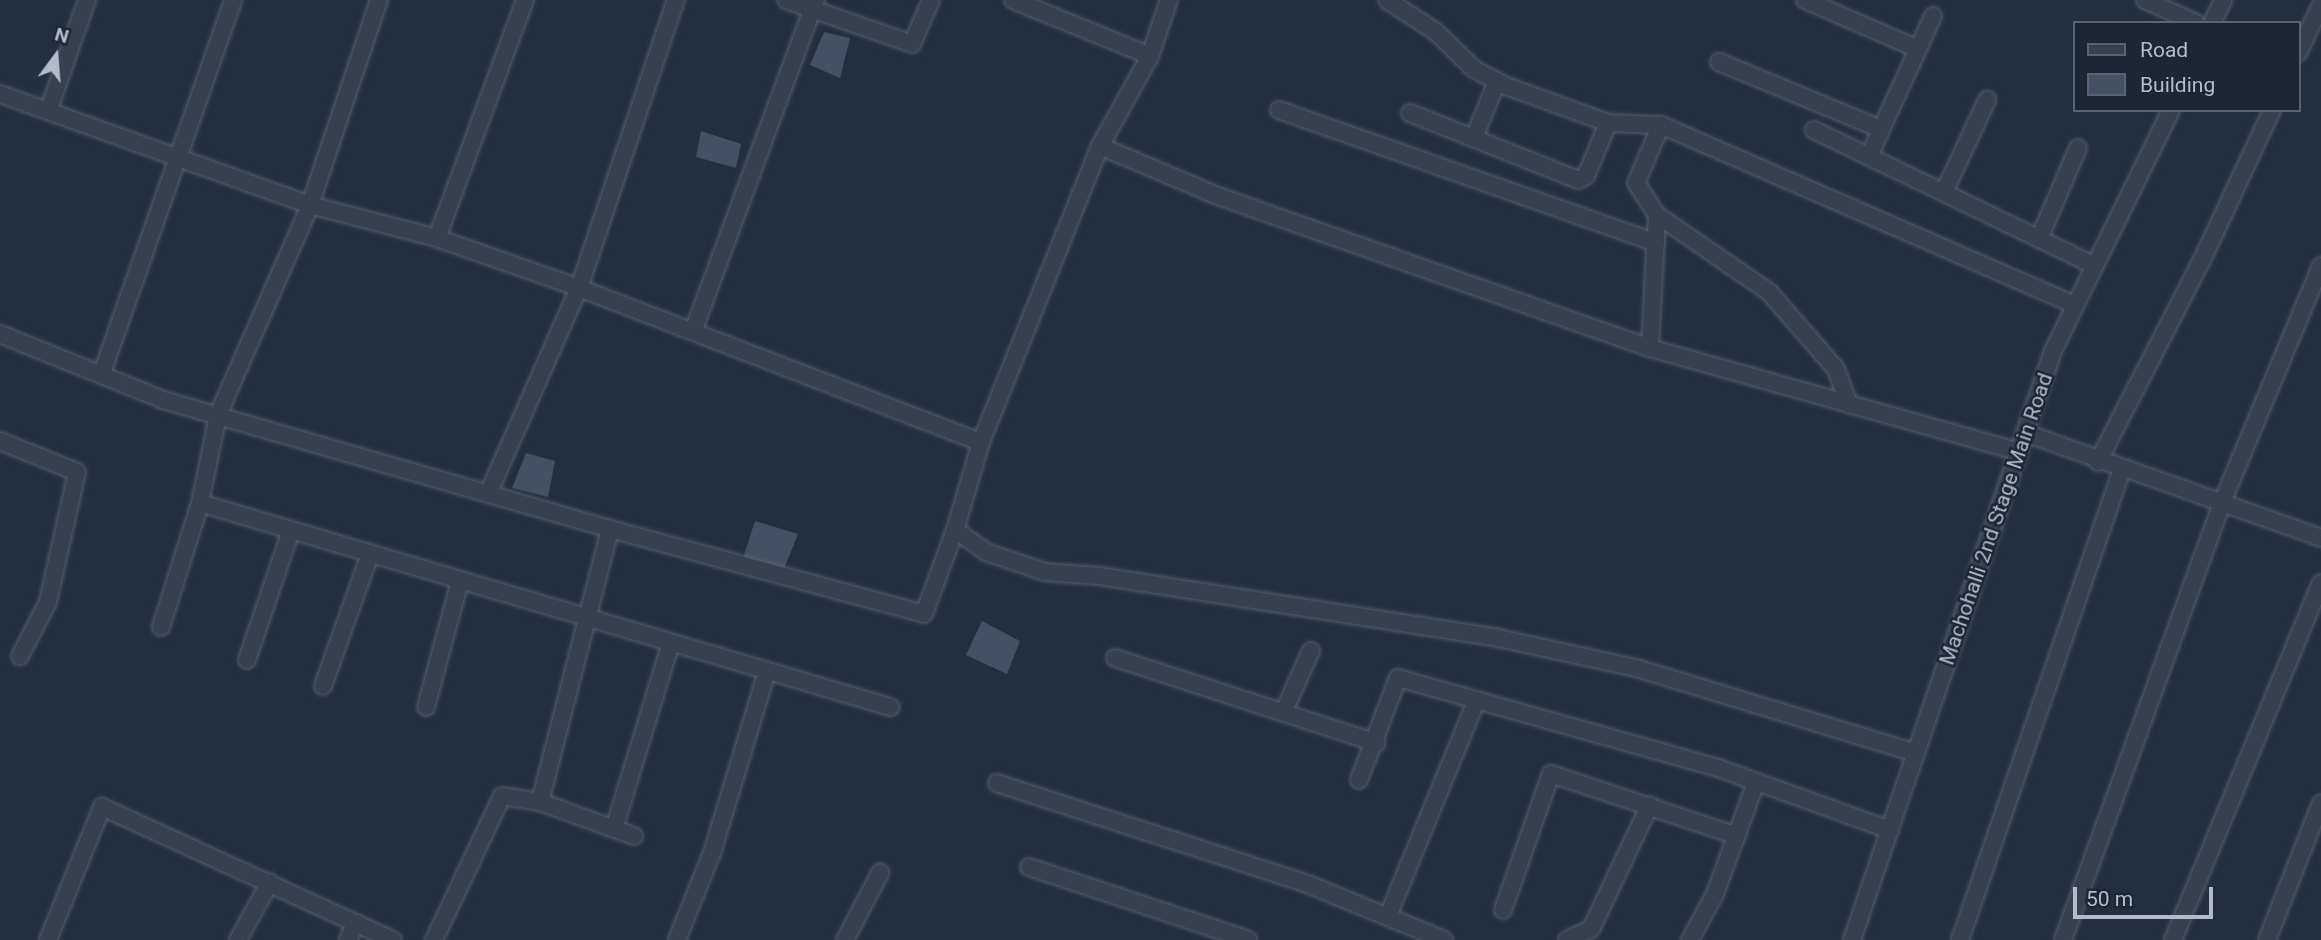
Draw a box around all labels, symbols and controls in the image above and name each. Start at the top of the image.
north arrow [21,21,91,91]
legend [2072,21,2300,112]
text: N [52,22,72,48]
text: Road [2140,38,2188,62]
text: Building [2140,73,2215,97]
street label: Machohalli 2nd Stage Main Road [1934,370,2058,668]
scale bar [2076,874,2216,918]
text: 50 m [2086,887,2133,911]

